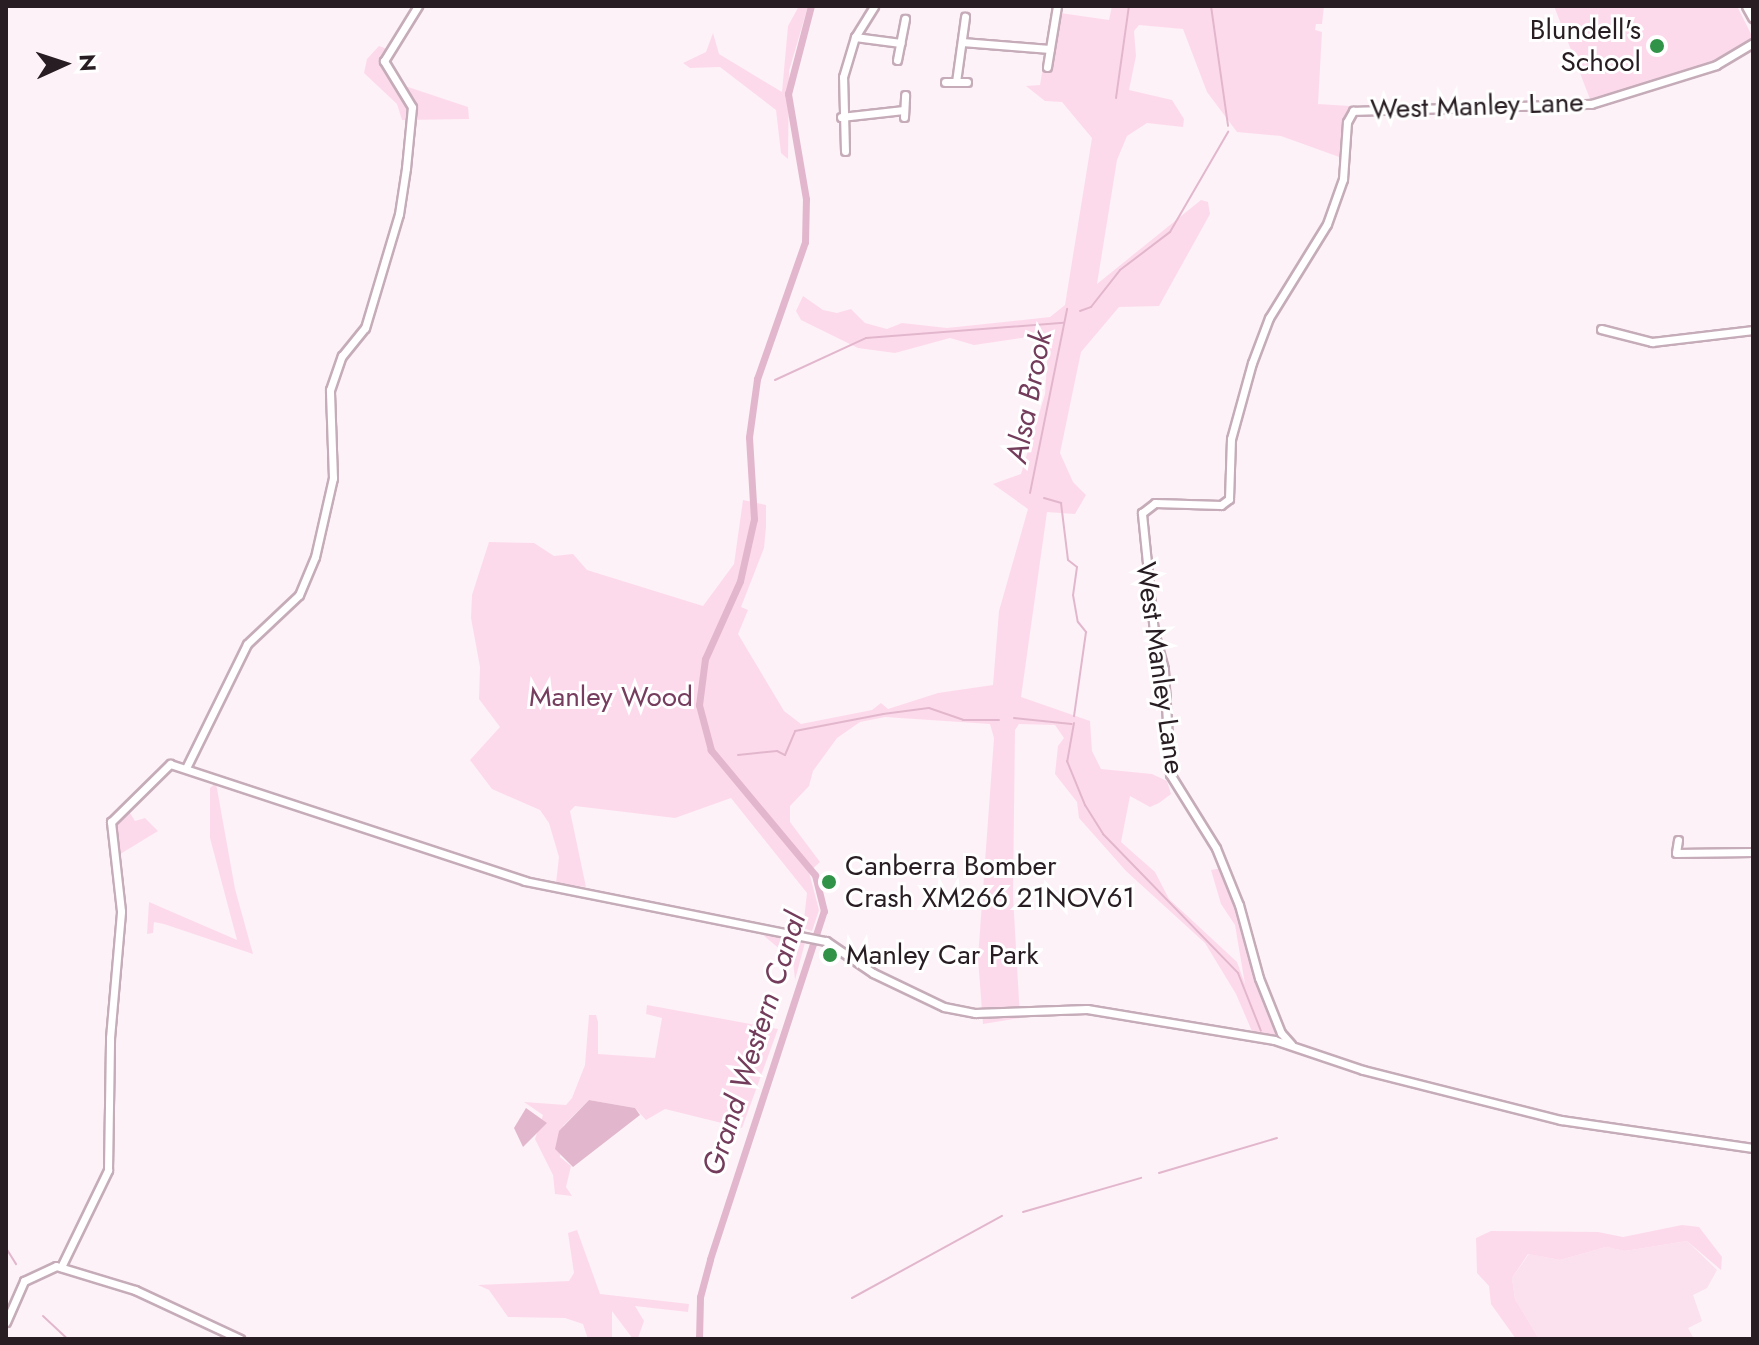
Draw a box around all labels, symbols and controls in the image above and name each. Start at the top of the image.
place label: Blundell's School [1530,13,1641,79]
north arrow [24,24,104,104]
marker: Blundell's School [1648,37,1666,55]
text: N [72,53,104,72]
street label: West Manley Lane [1370,85,1584,127]
water label: Alsa Brook [999,328,1059,466]
street label: West Manley Lane [1129,560,1191,776]
park label: Manley Wood [529,680,693,714]
place label: Canberra Bomber Crash XM266 21NOV61 [845,849,1135,915]
marker: Canberra Bomber Crash XM266 21NOV61 [820,873,838,891]
water label: Grand Western Canal [694,908,814,1180]
place label: Manley Car Park [846,938,1039,972]
marker: Manley Car Park [821,946,839,964]

